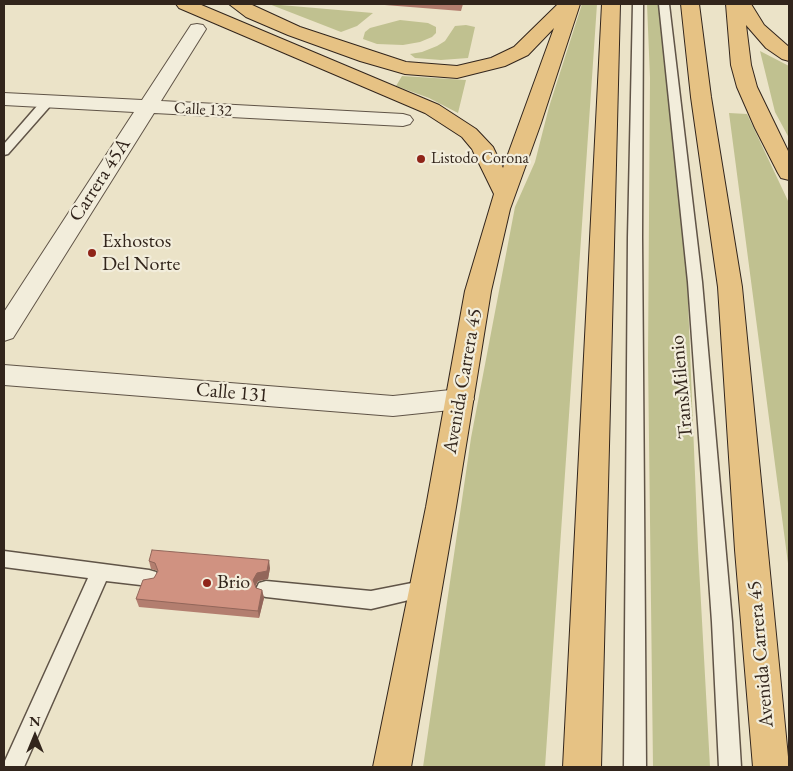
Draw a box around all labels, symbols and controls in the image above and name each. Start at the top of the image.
street label: Calle 132 [174,99,232,121]
street label: Carrera 45A [64,134,136,226]
place label: Listodo Corona [431,149,529,169]
marker: Listodo Corona [415,153,427,165]
place label: Exhostos Del Norte [102,230,180,277]
marker: Exhostos Del Norte [86,247,98,259]
street label: Avenida Carrera 45 [438,306,488,456]
street label: TransMilenio [666,334,698,440]
street label: Calle 131 [195,378,269,408]
place label: Brio [217,571,250,595]
marker: Brio [201,577,213,589]
street label: Avenida Carrera 45 [743,580,779,728]
north arrow [10,711,60,761]
text: N [29,712,41,730]

